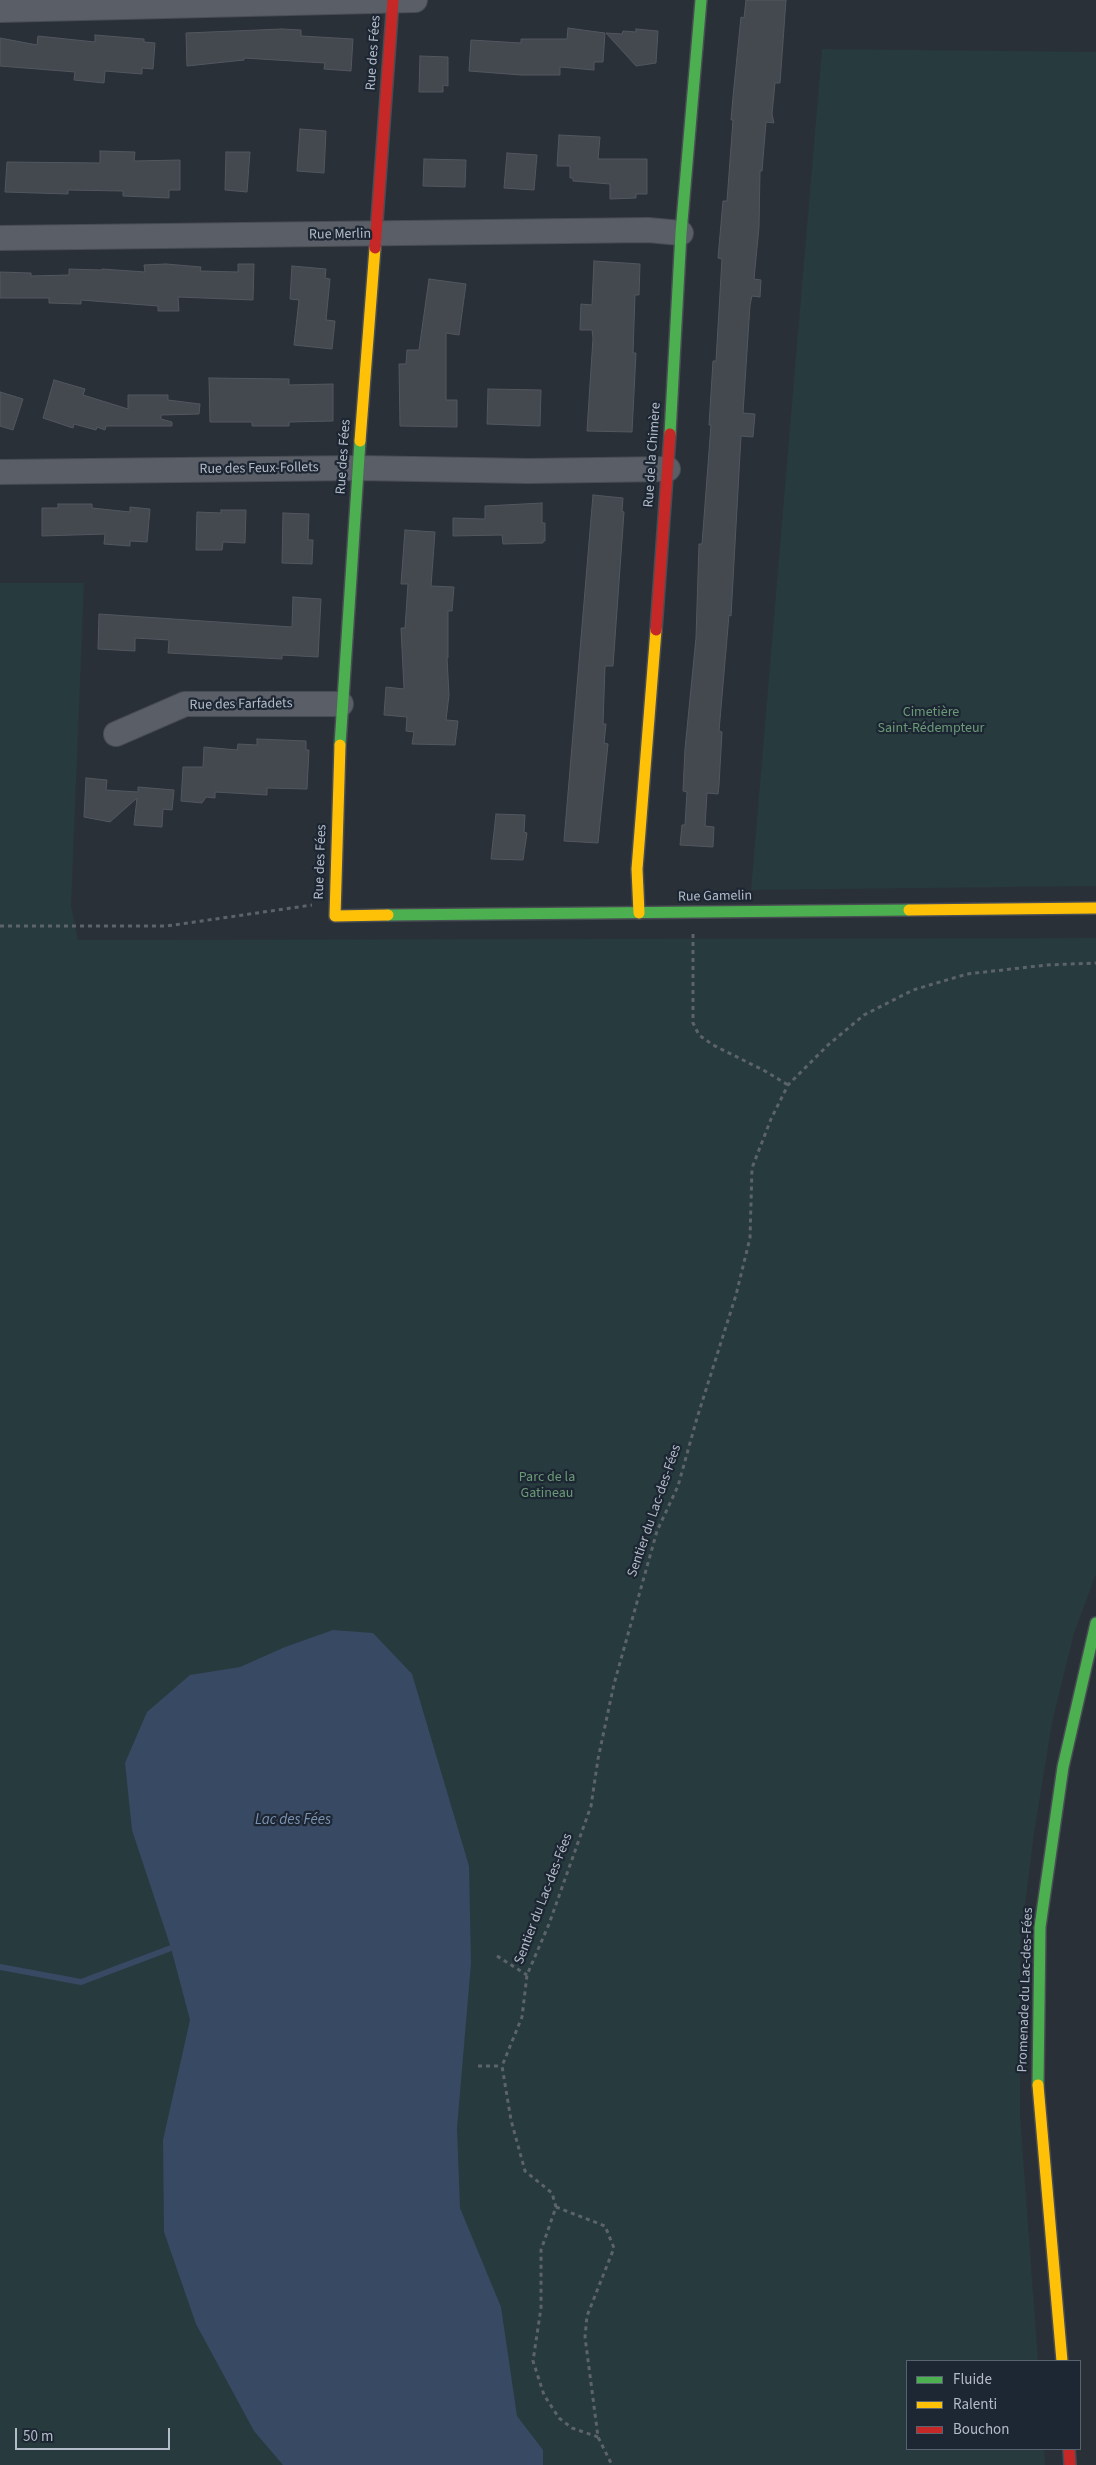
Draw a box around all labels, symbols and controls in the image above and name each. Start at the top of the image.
street label: Rue des Fées [363,15,385,91]
street label: Rue Merlin [309,226,371,244]
street label: Rue de la Chimère [641,402,665,508]
street label: Rue des Fées [333,419,355,495]
street label: Rue des Feux-Follets [199,460,319,478]
street label: Rue des Farfadets [189,696,293,714]
park label: Cimetière Saint-Rédempteur [878,705,984,738]
street label: Rue des Fées [311,824,331,900]
street label: Rue Gamelin [678,888,752,906]
street label: Sentier du Lac-des-Fées [624,1443,686,1579]
park label: Parc de la Gatineau [519,1470,575,1502]
water label: Lac des Fées [255,1812,331,1830]
street label: Sentier du Lac-des-Fées [511,1831,577,1967]
street label: Promenade du Lac-des-Fées [1015,1907,1037,2073]
legend [906,2360,1081,2450]
text: Fluide [953,2369,992,2390]
text: Ralenti [953,2394,997,2415]
scale bar [18,2418,172,2450]
text: Bouchon [953,2419,1009,2440]
text: 50 m [23,2426,53,2447]

